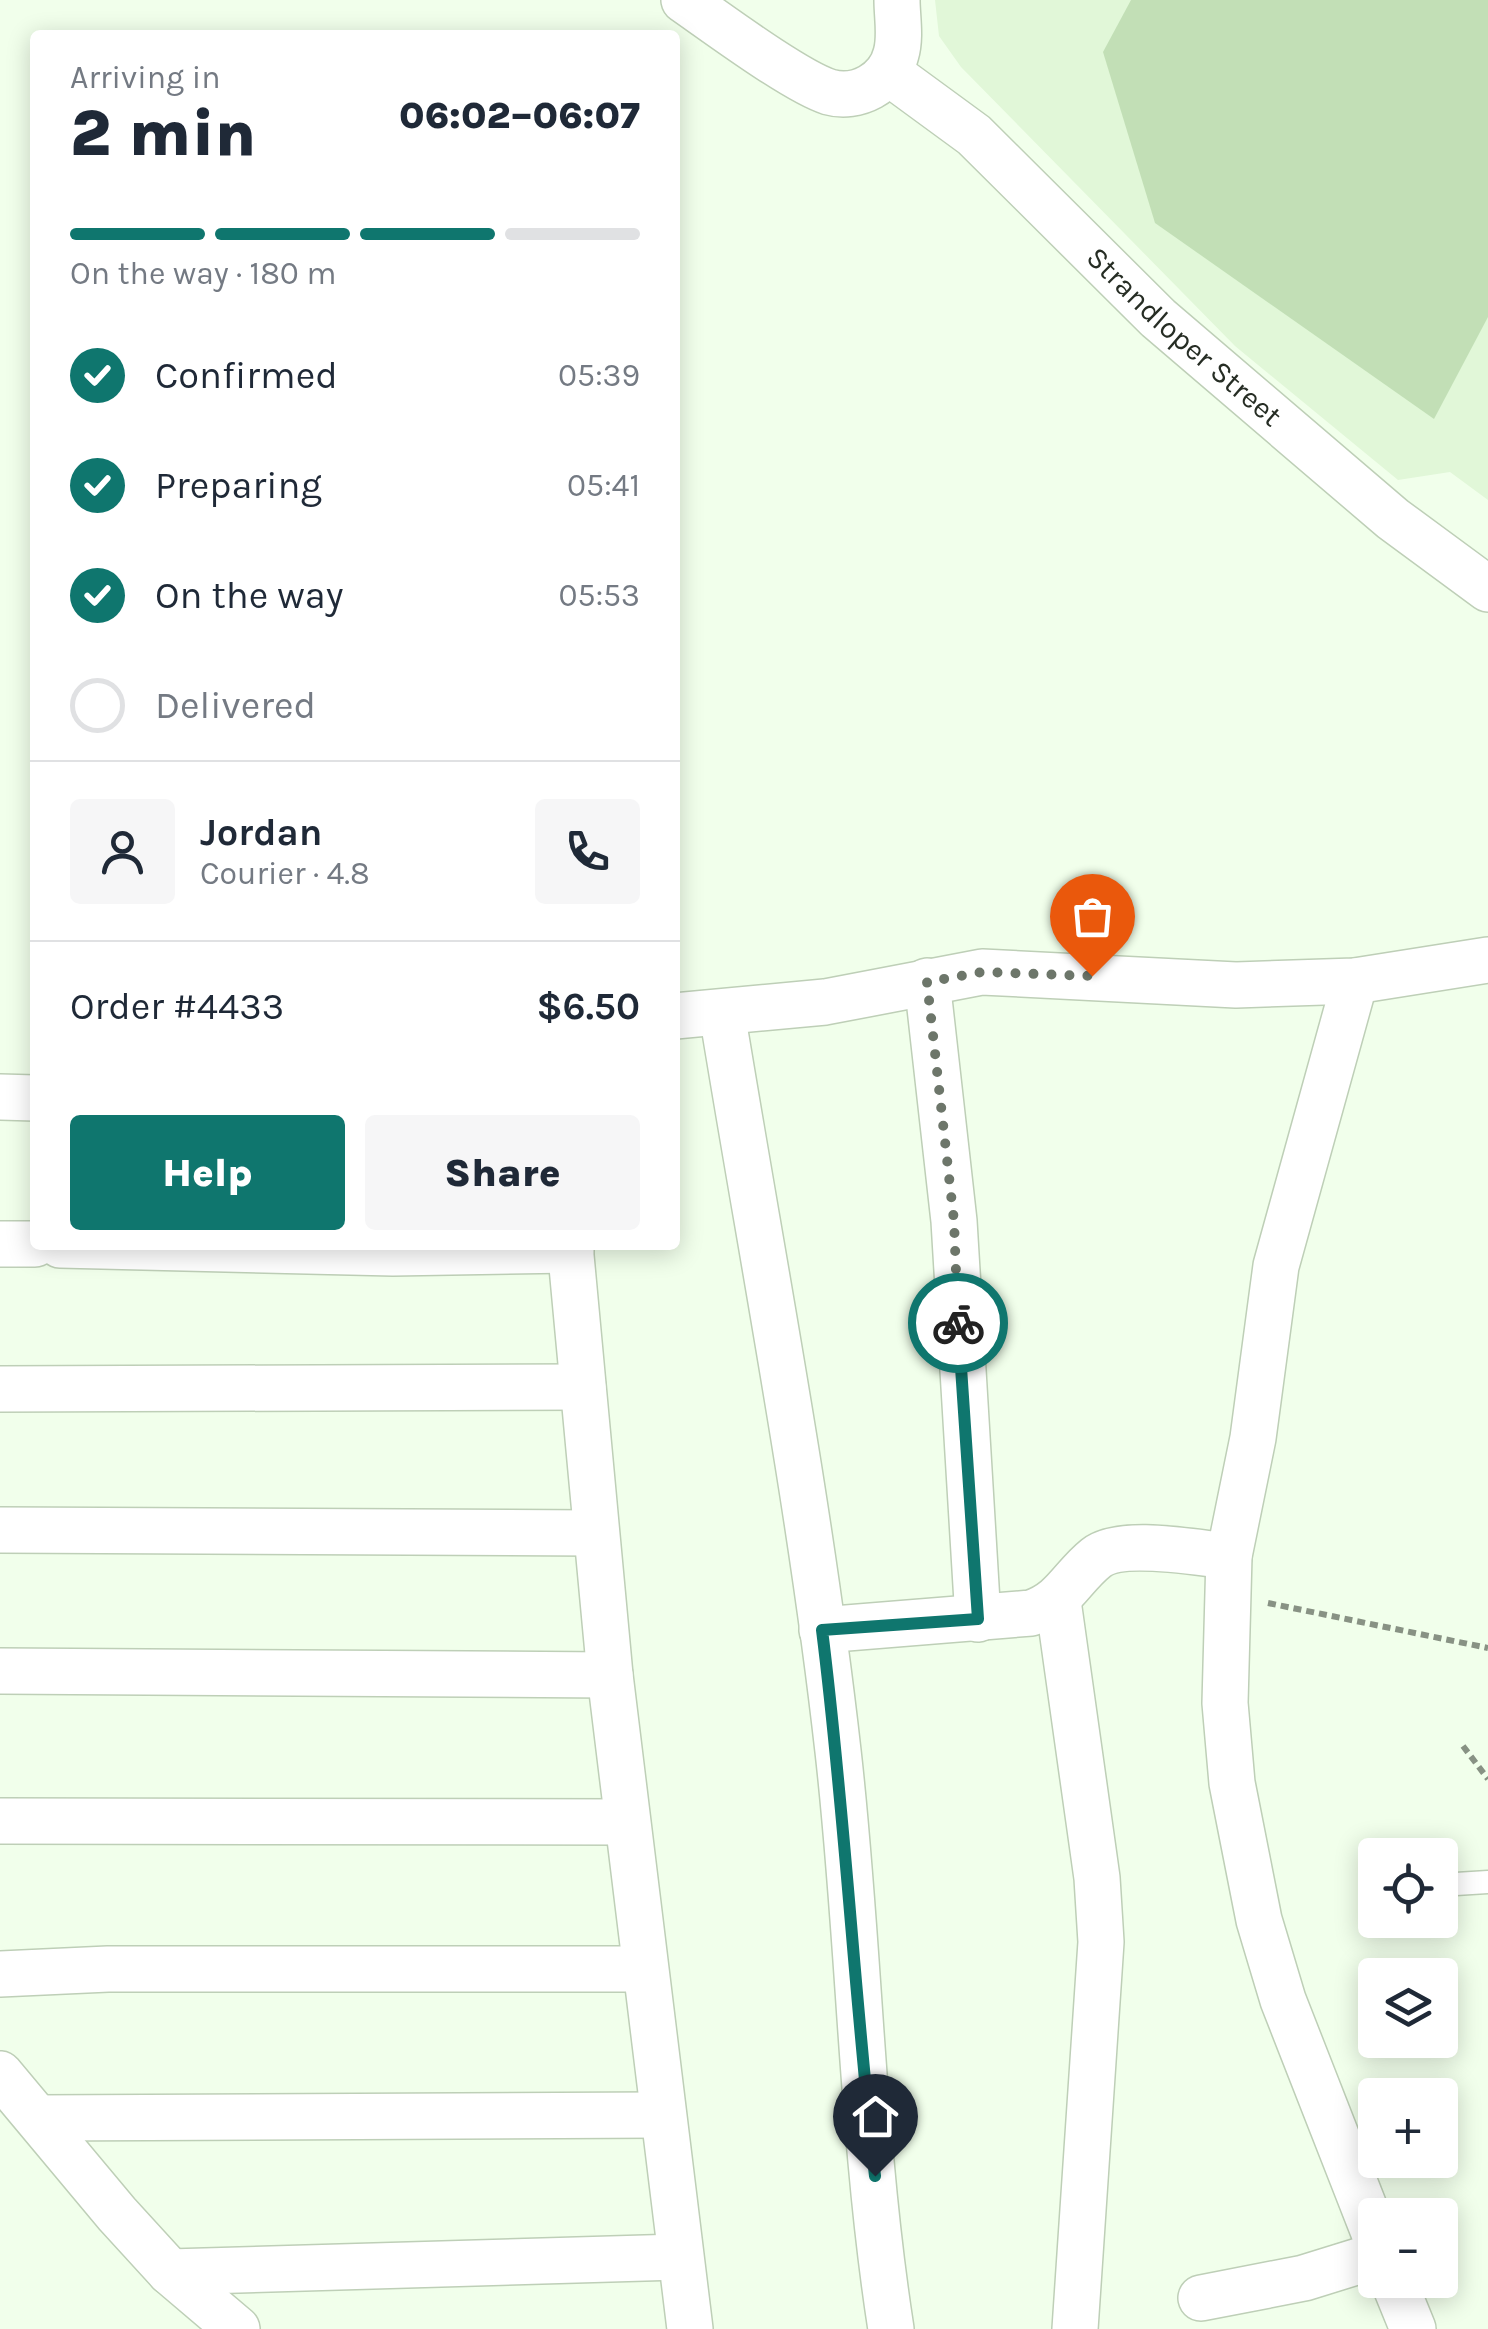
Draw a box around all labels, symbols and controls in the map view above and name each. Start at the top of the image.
text: Arriving in [70,59,221,96]
text: 06:02–06:07 [399,93,640,138]
text: 2 min [70,95,256,171]
street label: Strandloper Street [1079,239,1289,434]
text: On the way · 180 m [70,255,336,292]
icon: check [70,348,125,403]
text: Confirmed [155,353,338,398]
text: 05:39 [558,357,640,394]
icon: check [70,458,125,513]
text: Preparing [155,463,322,508]
text: 05:41 [567,467,640,504]
icon: check [70,568,125,623]
text: On the way [155,573,343,618]
text: 05:53 [559,577,640,614]
text: Delivered [155,683,316,728]
button: person [70,799,175,904]
button: phone [535,799,640,904]
text: Jordan [200,810,323,855]
text: Courier · 4.8 [200,855,370,892]
pin [1050,874,1135,977]
icon: bag [1065,889,1120,944]
text: Order #4433 [70,984,284,1029]
text: $6.50 [536,984,640,1029]
button: Help [70,1115,345,1230]
button: Share [365,1115,640,1230]
courier [908,1273,1008,1373]
icon: bike [931,1296,986,1351]
map controls [1358,1838,1458,2298]
button: locate [1358,1838,1458,1938]
button: layers [1358,1958,1458,2058]
pin [833,2074,918,2177]
button: + [1358,2078,1458,2178]
icon: home [848,2089,903,2144]
button: − [1358,2198,1458,2298]

